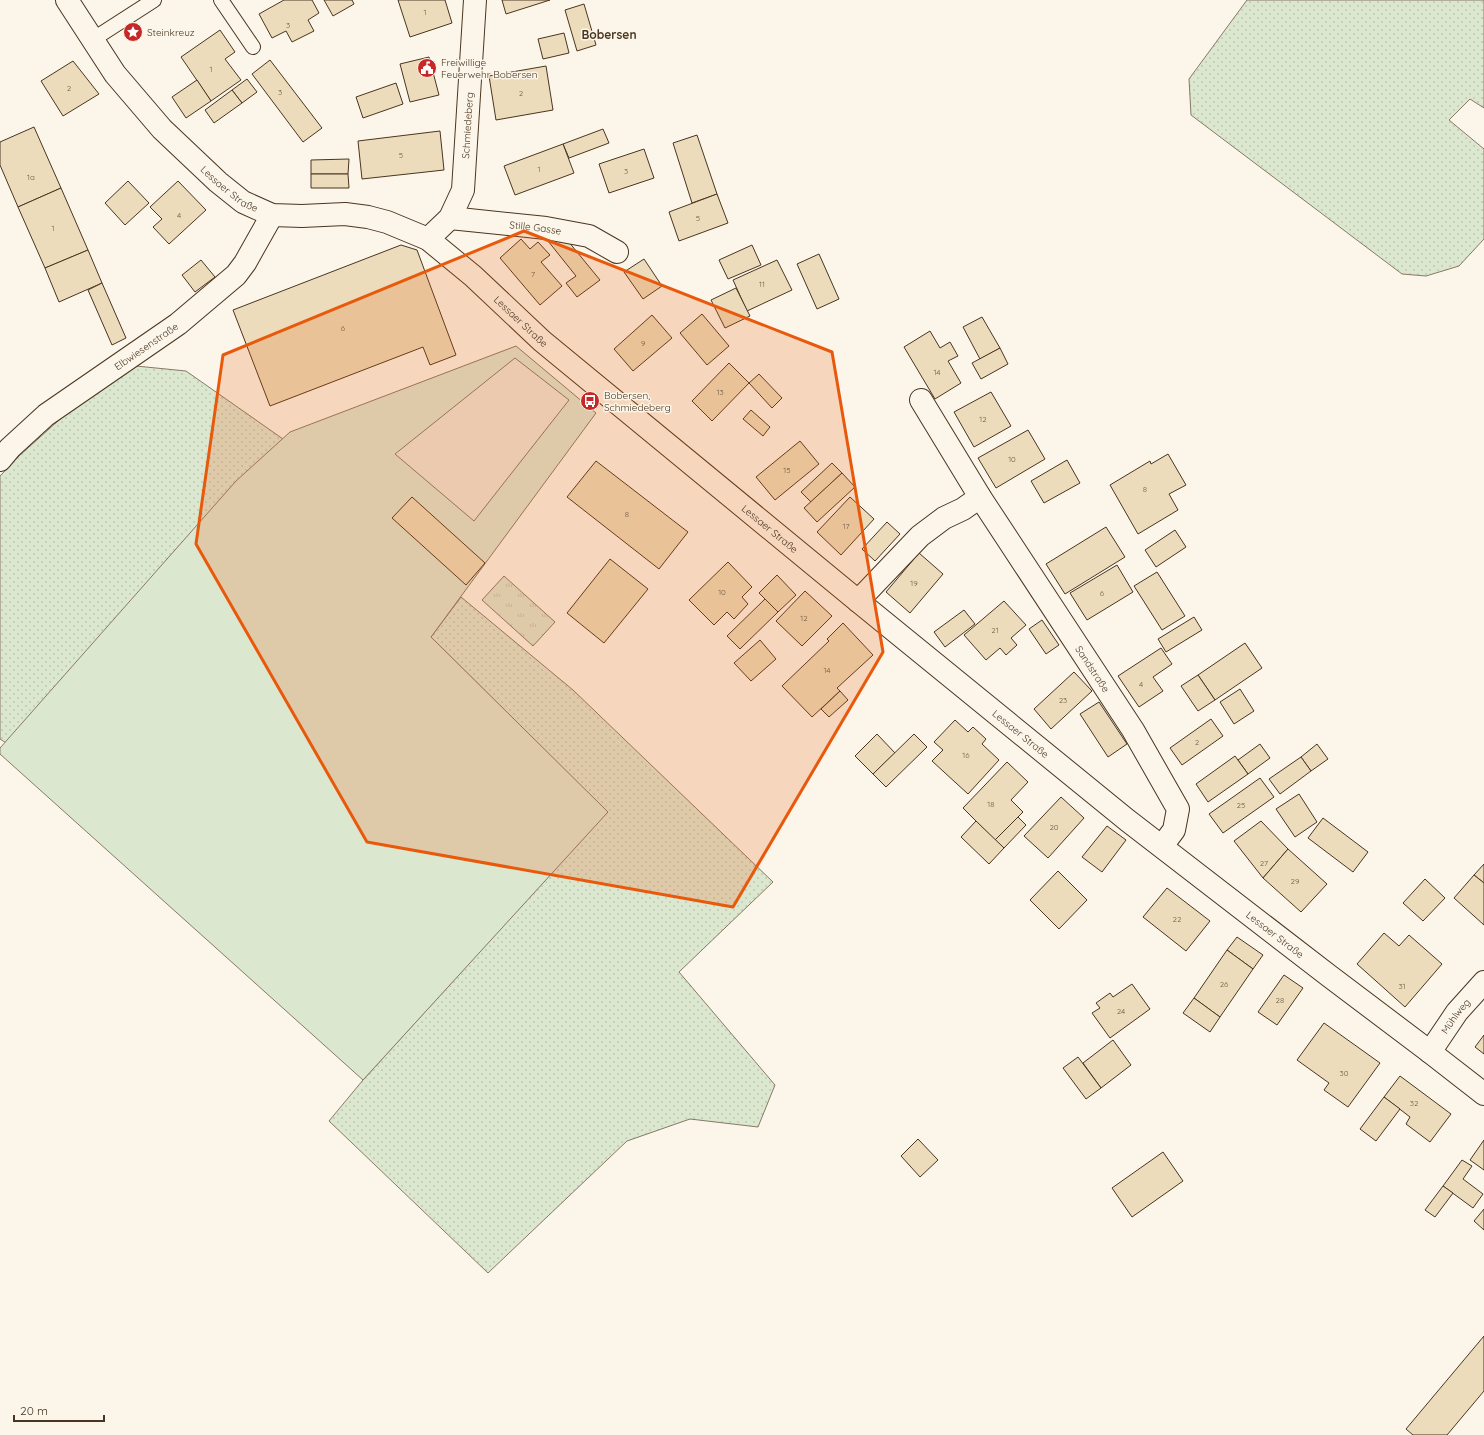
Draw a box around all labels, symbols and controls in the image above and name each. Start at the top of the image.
house number: 1 [424,7,427,17]
house number: 3 [286,20,290,30]
place icon: Steinkreuz [122,21,144,43]
place label: Steinkreuz [147,26,195,39]
district label: Bobersen [581,27,637,42]
place label: Freiwillige Feuerwehr Bobersen [441,56,538,81]
public building icon: Freiwillige Feuerwehr Bobersen [416,57,438,79]
house number: 1 [210,64,213,74]
house number: 2 [67,83,72,93]
house number: 3 [278,87,282,97]
house number: 2 [519,88,524,98]
street label: Schmiedeberg [458,92,476,159]
house number: 5 [399,150,403,160]
street label: Lessaer Straße [198,163,261,215]
house number: 1 [538,164,541,174]
house number: 3 [624,166,628,176]
house number: 1a [27,172,35,182]
house number: 4 [177,210,181,220]
house number: 5 [696,213,700,223]
street label: Stille Gasse [509,218,563,237]
house number: 1 [52,223,55,233]
house number: 7 [531,269,535,279]
house number: 11 [759,279,765,289]
street label: Lessaer Straße [491,293,551,350]
street label: Elbwiesenstraße [111,319,181,373]
house number: 6 [341,323,346,333]
house number: 9 [641,338,646,348]
house number: 14 [933,367,941,377]
house number: 13 [716,387,724,397]
place label: Bobersen, Schmiedeberg [604,389,671,414]
bus stop icon: Bobersen, Schmiedeberg [579,390,601,412]
house number: 12 [979,414,987,424]
house number: 10 [1008,454,1016,464]
house number: 15 [783,465,791,475]
house number: 8 [1143,484,1147,494]
street label: Lessaer Straße [739,502,801,556]
house number: 8 [625,509,629,519]
house number: 17 [842,521,850,531]
house number: 19 [910,578,918,588]
house number: 10 [718,587,726,597]
house number: 6 [1100,588,1105,598]
house number: 12 [800,613,808,623]
house number: 21 [991,625,999,635]
street label: Sandstraße [1073,643,1113,695]
house number: 14 [823,665,831,675]
house number: 4 [1139,679,1143,689]
house number: 23 [1059,695,1067,705]
street label: Lessaer Straße [990,707,1052,761]
house number: 2 [1195,737,1200,747]
house number: 16 [962,750,970,760]
house number: 18 [987,799,995,809]
house number: 25 [1237,800,1245,810]
house number: 20 [1049,822,1059,832]
house number: 27 [1260,858,1268,868]
house number: 29 [1291,876,1300,886]
street label: Lessaer Straße [1244,908,1307,961]
house number: 22 [1173,914,1182,924]
house number: 26 [1220,979,1229,989]
house number: 31 [1398,981,1406,991]
house number: 28 [1276,995,1284,1005]
street label: Mühlweg [1438,995,1473,1036]
house number: 24 [1117,1006,1125,1016]
house number: 30 [1340,1068,1349,1078]
house number: 32 [1410,1098,1419,1108]
scale bar [14,1397,104,1423]
text: 20 m [20,1403,48,1418]

